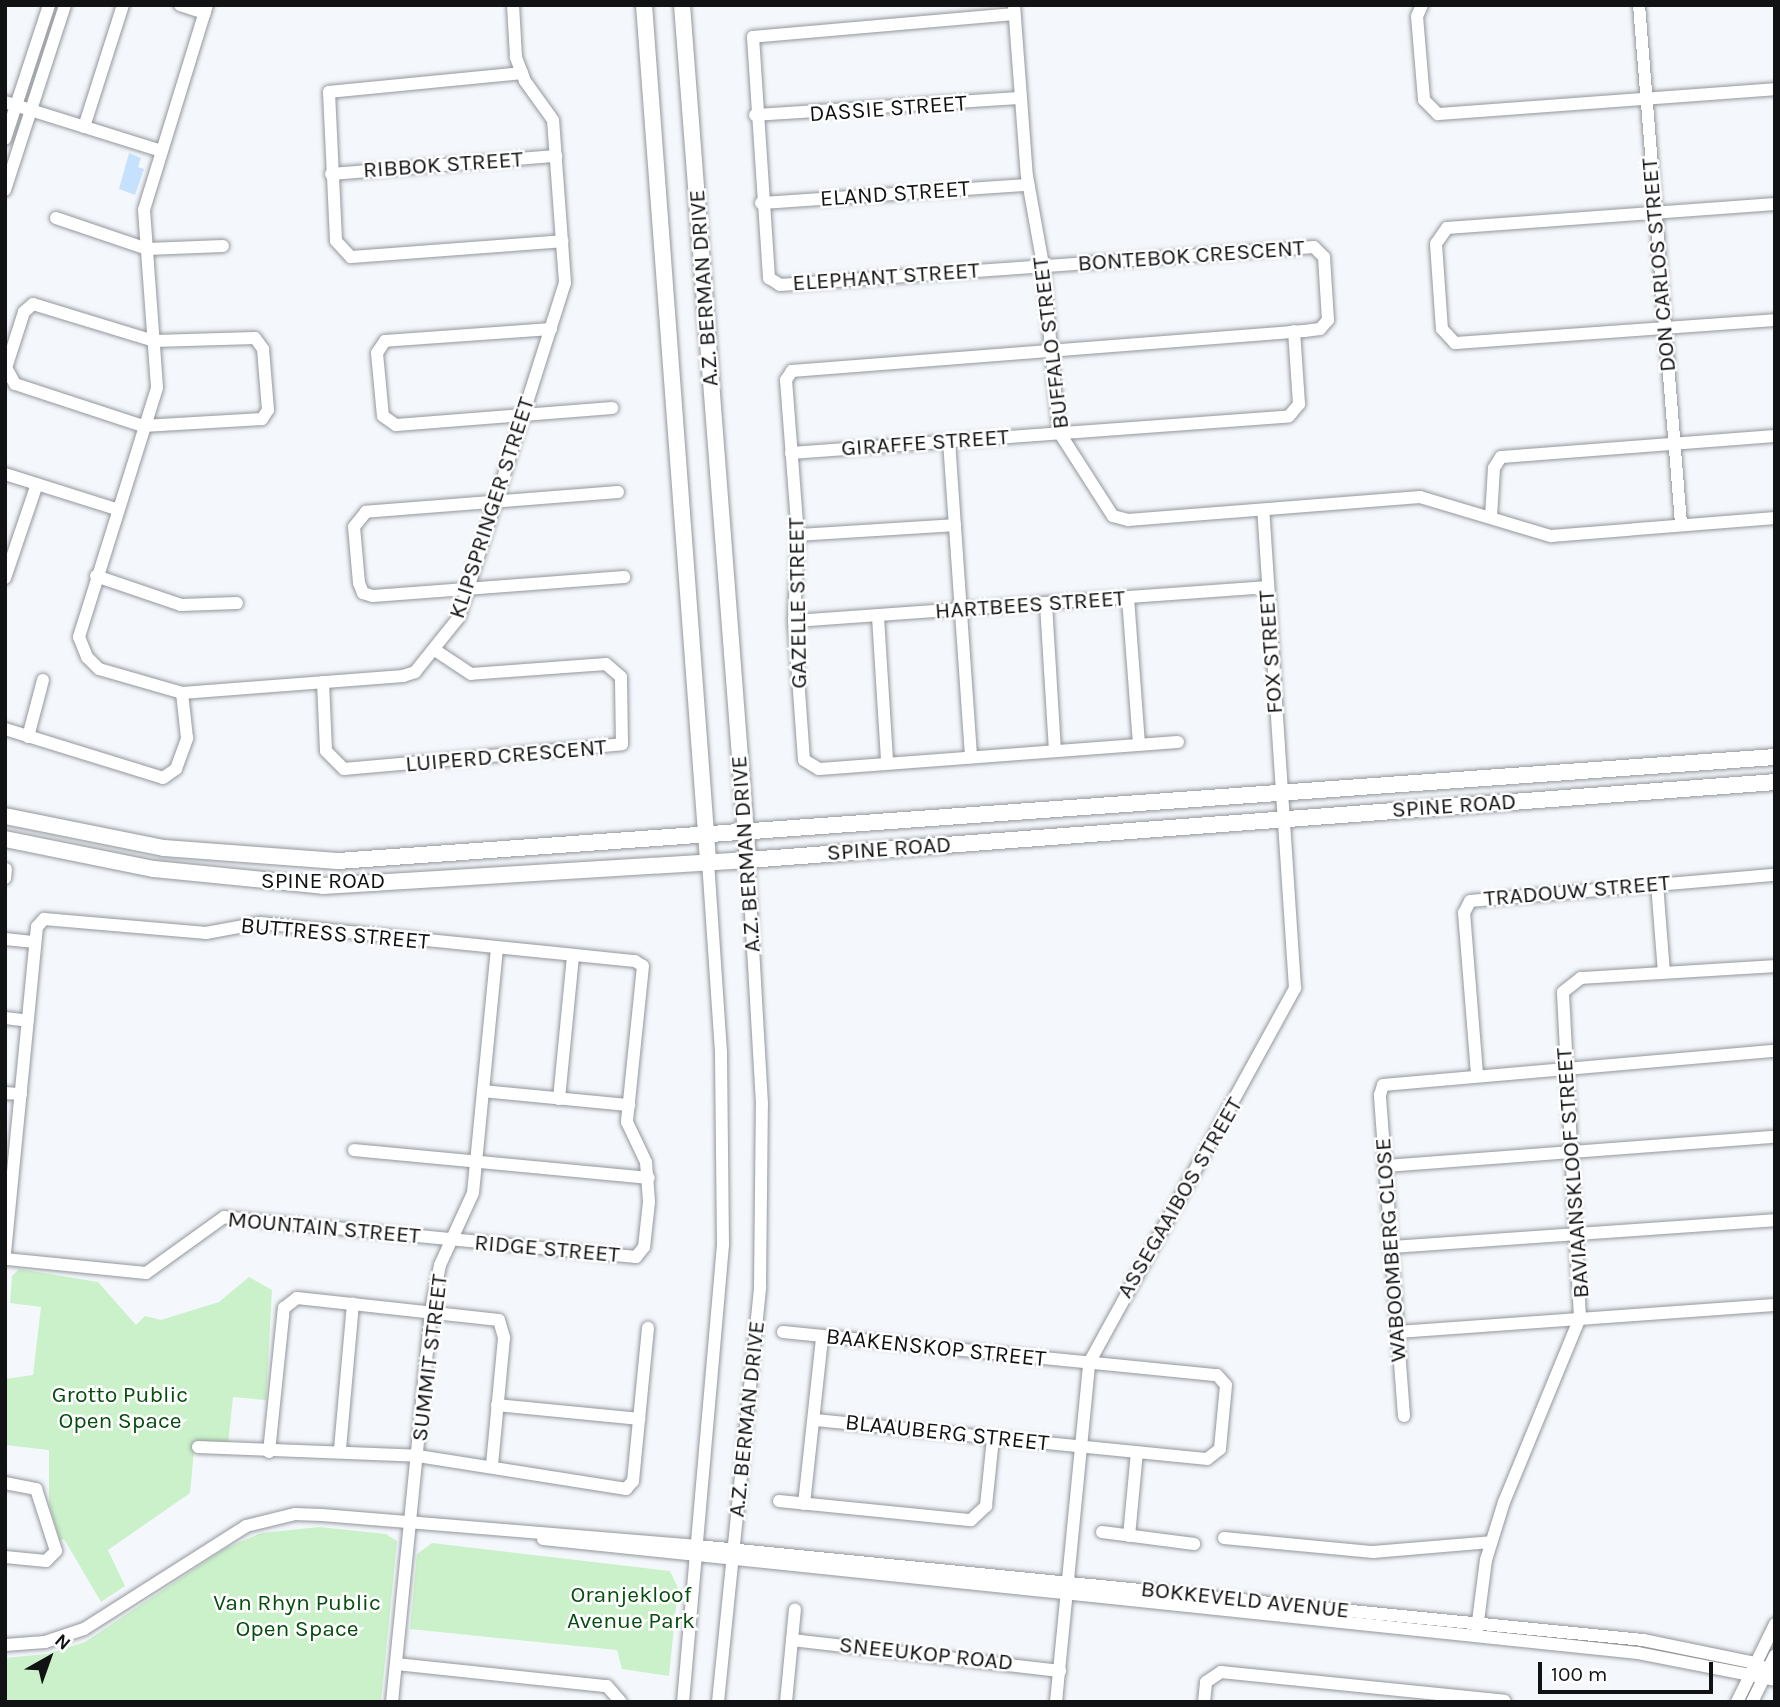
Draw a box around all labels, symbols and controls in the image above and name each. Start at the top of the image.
street label: DASSIE STREET [808,90,968,128]
street label: RIBBOK STREET [362,146,524,184]
street label: DON CARLOS STREET [1636,157,1682,373]
street label: ELAND STREET [819,175,971,213]
street label: A.Z. BERMAN DRIVE [683,189,725,387]
street label: BONTEBOK CRESCENT [1077,234,1305,278]
street label: BUFFALO STREET [1027,255,1075,431]
street label: ELEPHANT STREET [792,257,980,297]
street label: KLIPSPRINGER STREET [443,394,541,622]
street label: GIRAFFE STREET [840,423,1010,463]
street label: GAZELLE STREET [783,517,813,689]
street label: HARTBEES STREET [934,585,1126,625]
street label: FOX STREET [1253,589,1289,715]
street label: LUIPERD CRESCENT [404,733,608,779]
street label: A.Z. BERMAN DRIVE [725,755,767,953]
street label: SPINE ROAD [1391,788,1517,824]
street label: SPINE ROAD [826,831,952,867]
street label: SPINE ROAD [261,867,385,895]
street label: TRADOUW STREET [1483,869,1671,913]
street label: BUTTRESS STREET [239,912,431,956]
street label: BAVIAANSKLOOF STREET [1550,1047,1596,1299]
street label: ASSEGAAIBOS STREET [1111,1093,1249,1303]
street label: WABOOMBERG CLOSE [1369,1137,1413,1363]
street label: MOUNTAIN STREET [226,1206,422,1250]
street label: RIDGE STREET [473,1229,621,1269]
street label: SUMMIT STREET [406,1273,454,1443]
street label: A.Z. BERMAN DRIVE [723,1319,771,1519]
street label: BAAKENSKOP STREET [825,1323,1047,1373]
park label: Grotto Public Open Space [52,1381,188,1435]
street label: BLAAUBERG STREET [844,1409,1050,1457]
street label: BOKKEVELD AVENUE [1139,1575,1351,1625]
park label: Oranjekloof Avenue Park [567,1581,695,1635]
park label: Van Rhyn Public Open Space [213,1589,381,1643]
north arrow [14,1623,84,1693]
text: N [50,1629,75,1655]
street label: SNEEUKOP ROAD [838,1631,1014,1677]
scale bar [1542,1648,1717,1692]
text: 100 m [1551,1662,1608,1686]

